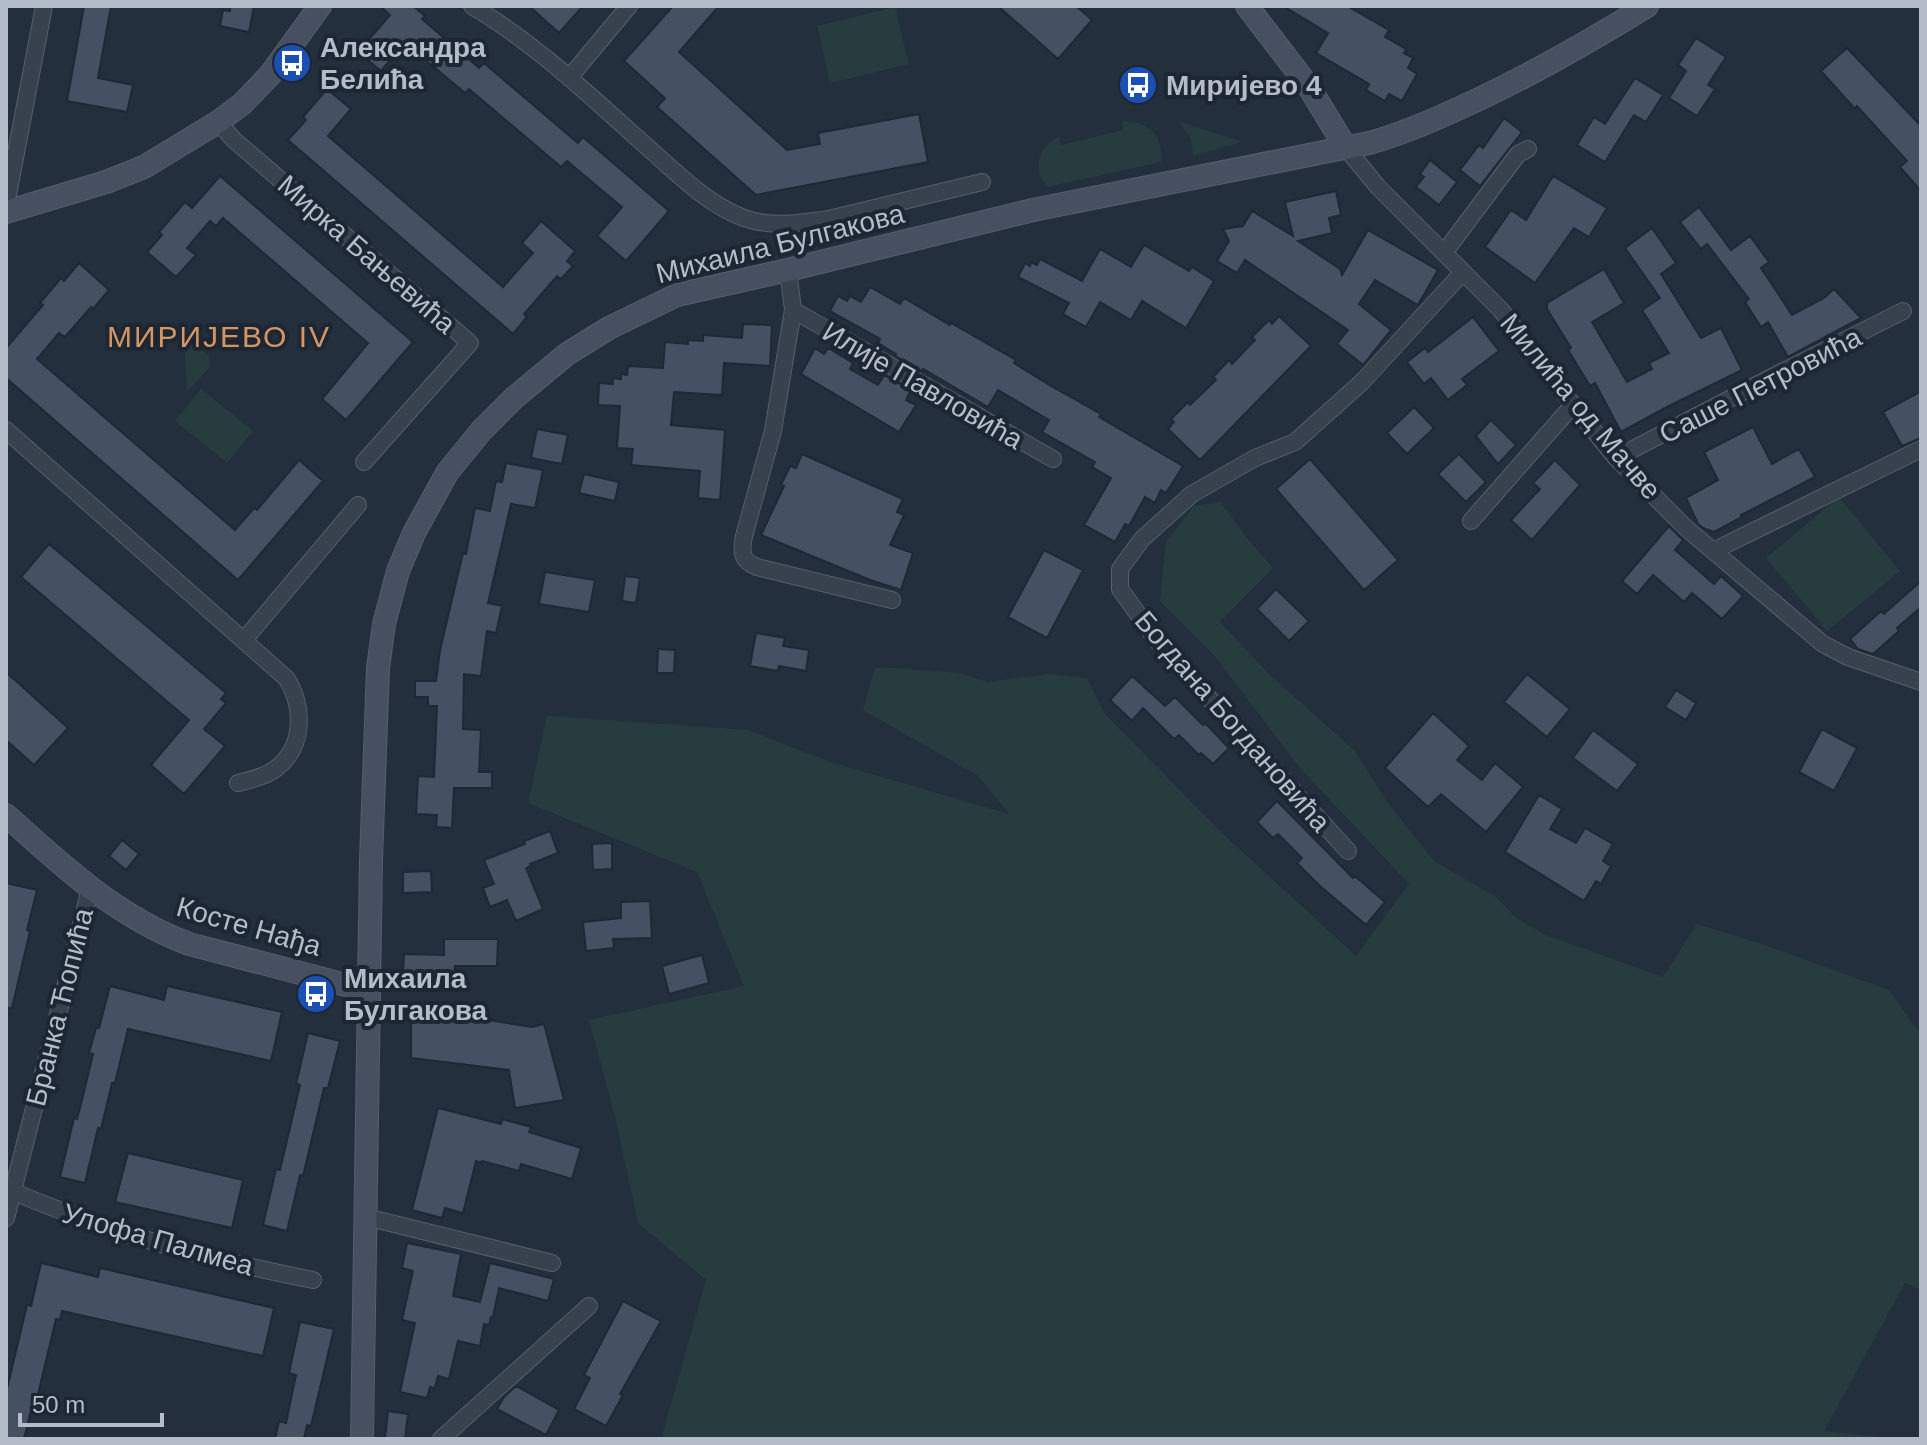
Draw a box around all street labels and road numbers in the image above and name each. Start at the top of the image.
street label: Мирка Бањевића [272,169,462,340]
street label: Михаила Булгакова [653,198,908,289]
street label: Милића од Мачве [1494,307,1667,505]
street label: Илије Павловића [817,316,1029,455]
street label: Саше Петровића [1654,321,1867,450]
street label: Богдана Богдановића [1129,605,1337,838]
street label: Косте Нађа [173,891,325,962]
street label: Бранка Ћопића [20,905,99,1109]
street label: Улофа Палмеа [59,1197,257,1282]

